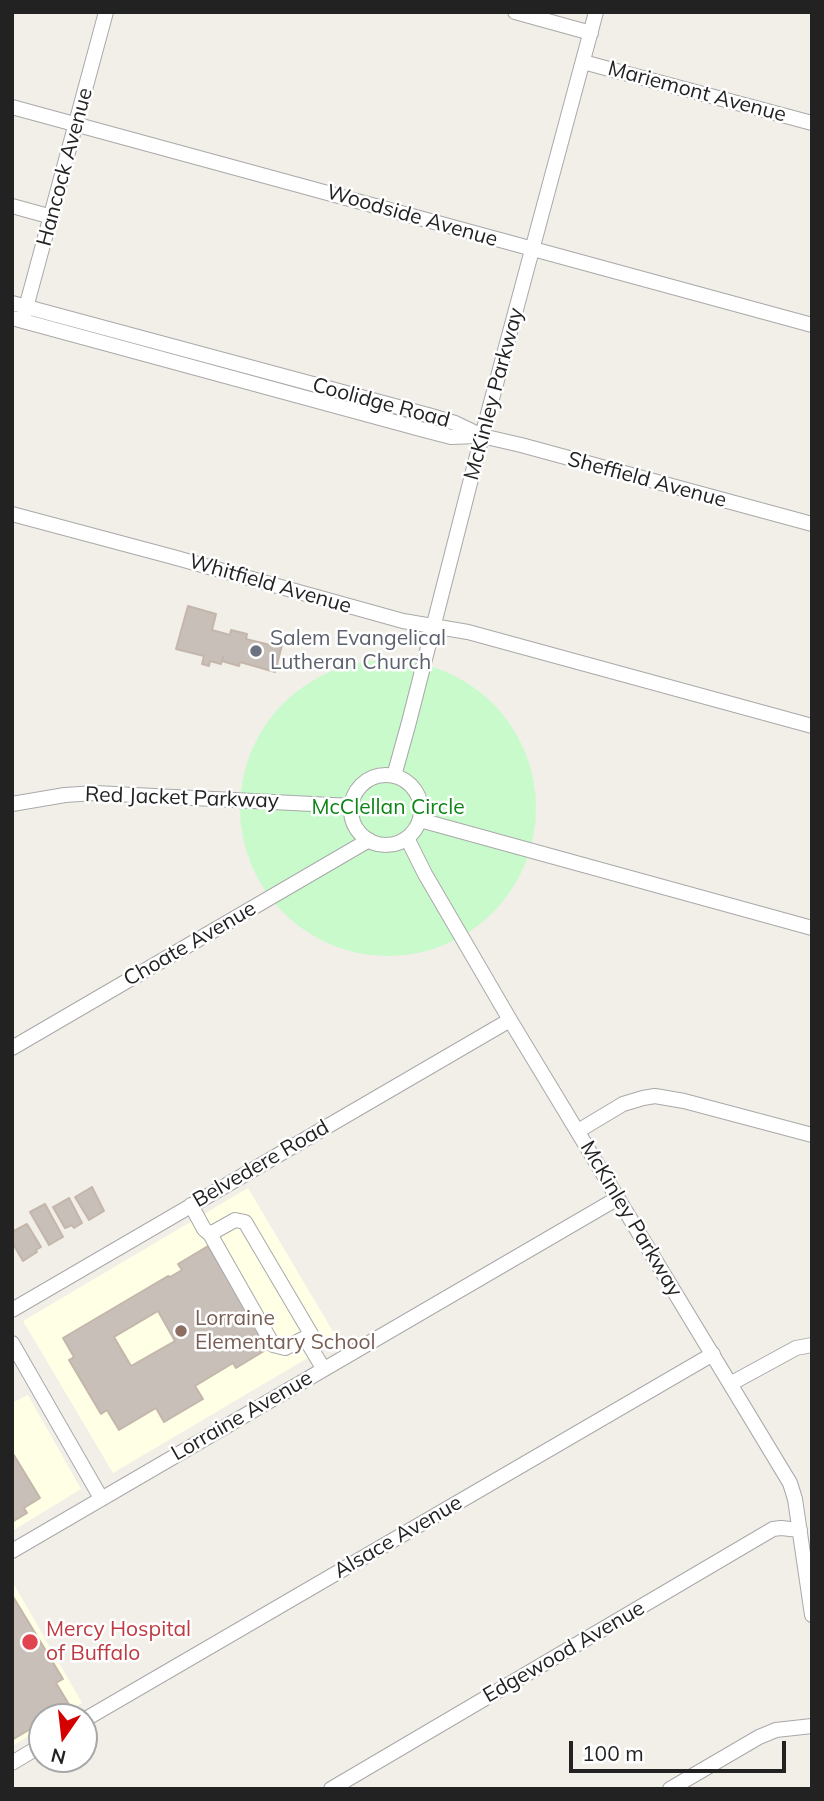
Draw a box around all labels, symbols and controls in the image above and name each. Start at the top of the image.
street label: Mariemont Avenue [605,56,789,128]
street label: Hancock Avenue [32,85,98,249]
street label: Woodside Avenue [324,180,500,252]
street label: McKinley Parkway [459,305,529,483]
street label: Coolidge Road [310,373,452,433]
street label: Sheffield Avenue [565,447,729,513]
street label: Whitfield Avenue [186,549,354,619]
place label: Salem Evangelical Lutheran Church [270,626,446,676]
marker: Salem Evangelical Lutheran Church [248,643,264,659]
street label: Red Jacket Parkway [85,782,279,814]
park label: McClellan Circle [311,795,465,821]
street label: Choate Avenue [119,896,261,992]
street label: Belvedere Road [188,1115,334,1213]
street label: McKinley Parkway [574,1136,688,1302]
place label: Lorraine Elementary School [195,1306,376,1356]
marker: Lorraine Elementary School [173,1323,189,1339]
street label: Lorraine Avenue [167,1365,317,1467]
street label: Alsace Avenue [329,1490,467,1584]
street label: Edgewood Avenue [479,1596,649,1708]
place label: Mercy Hospital of Buffalo [46,1617,191,1667]
marker: Mercy Hospital of Buffalo [20,1632,40,1652]
north arrow [28,1703,98,1773]
scale bar [572,1728,789,1772]
text: 100 m [582,1740,644,1766]
text: N [49,1743,68,1770]

